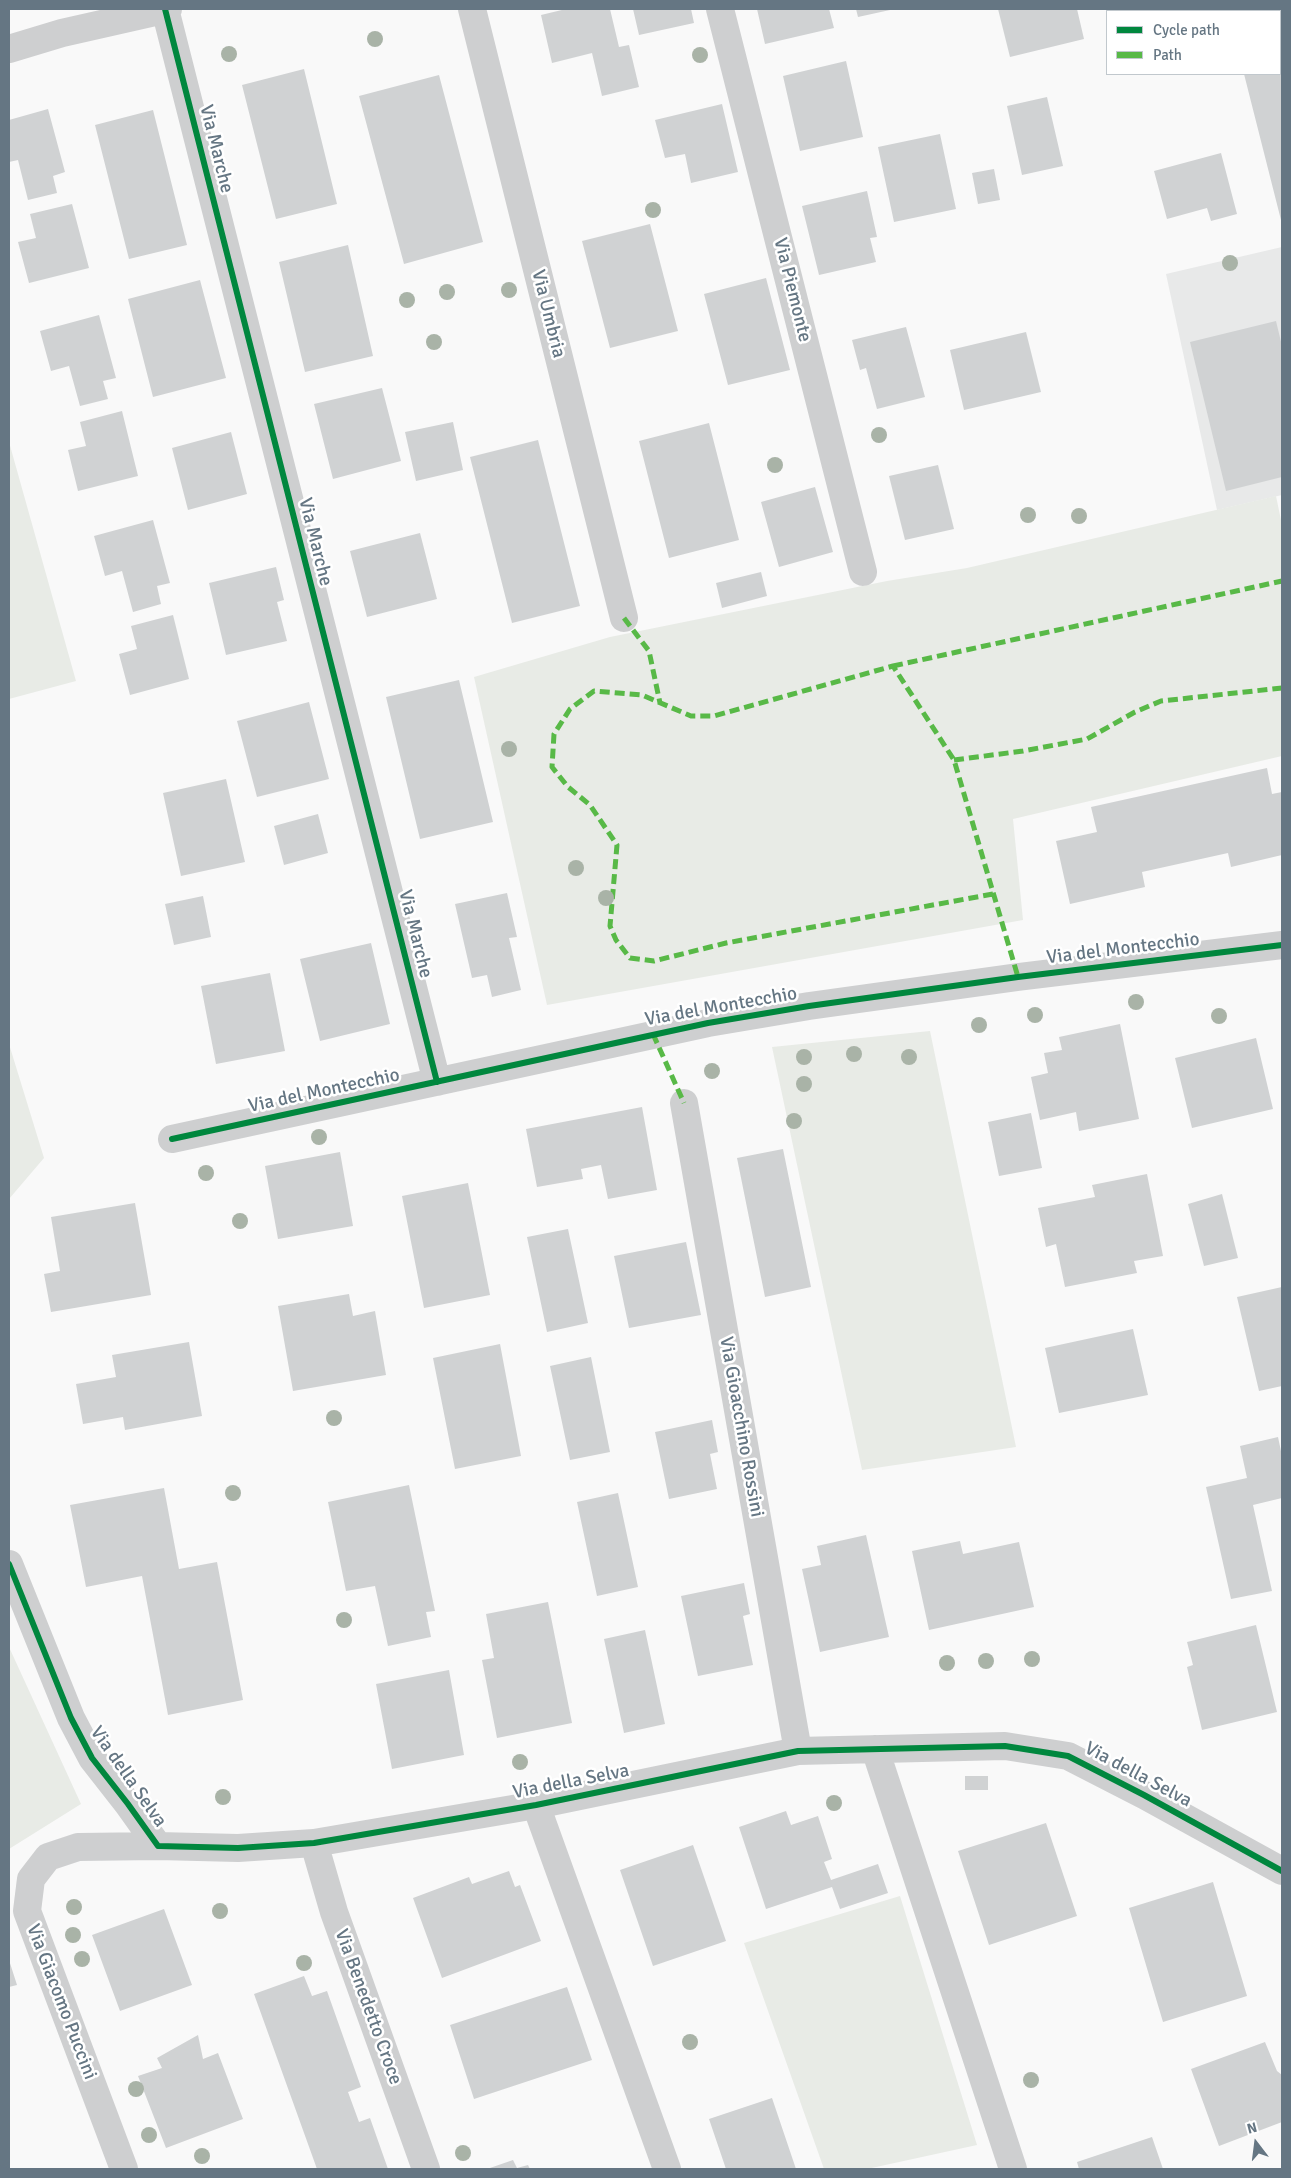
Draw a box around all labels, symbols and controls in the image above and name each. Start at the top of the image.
legend [1106,10,1281,75]
text: Cycle path [1153,21,1220,39]
text: Path [1153,46,1182,64]
street label: Via Marche [194,102,238,196]
street label: Via Piemonte [768,235,816,345]
street label: Via Umbria [526,268,570,360]
street label: Via Marche [293,495,337,589]
street label: Via Marche [393,887,437,981]
street label: Via del Montecchio [1045,928,1201,970]
street label: Via del Montecchio [643,982,799,1032]
street label: Via del Montecchio [246,1064,402,1118]
street label: Via Gioacchino Rossini [714,1335,768,1519]
street label: Via della Selva [85,1722,171,1832]
street label: Via della Selva [1081,1737,1195,1813]
street label: Via della Selva [511,1760,631,1804]
street label: Via Giacomo Puccini [21,1921,101,2083]
street label: Via Benedetto Croce [329,1926,407,2088]
north arrow [1231,2118,1281,2168]
text: N [1245,2119,1259,2138]

